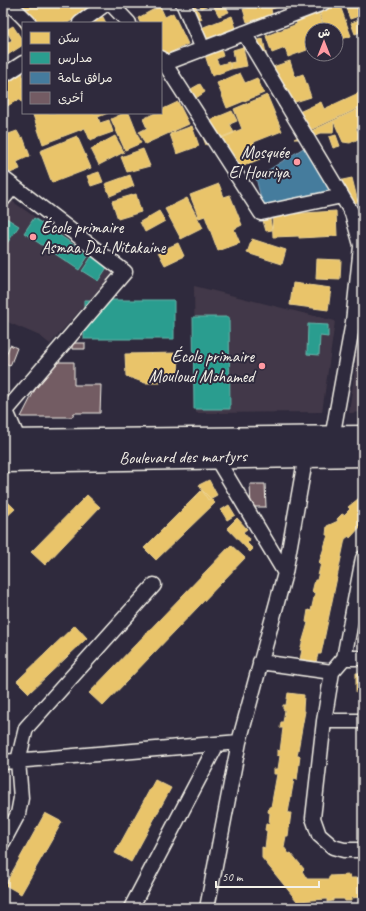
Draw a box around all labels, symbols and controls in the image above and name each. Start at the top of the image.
legend [22,22,162,114]
north arrow [304,22,344,62]
text: ش [318,25,330,39]
text: سكن [58,30,80,46]
text: مدارس [58,50,92,66]
text: مرافق عامة [58,70,112,86]
text: أخرى [58,90,83,106]
place label: Mosquée El Houriya [229,142,291,183]
marker: Mosquée El Houriya [292,157,302,167]
place label: École primaire Asmaa Dat Nitakaine [41,216,167,258]
marker: École primaire Asmaa Dat Nitakaine [28,232,38,242]
place label: École primaire Mouloud Mohamed [149,345,257,387]
marker: École primaire Mouloud Mohamed [257,361,267,371]
street label: Boulevard des martyrs [119,445,249,469]
scale bar [216,863,319,889]
text: 50 m [222,869,244,885]

